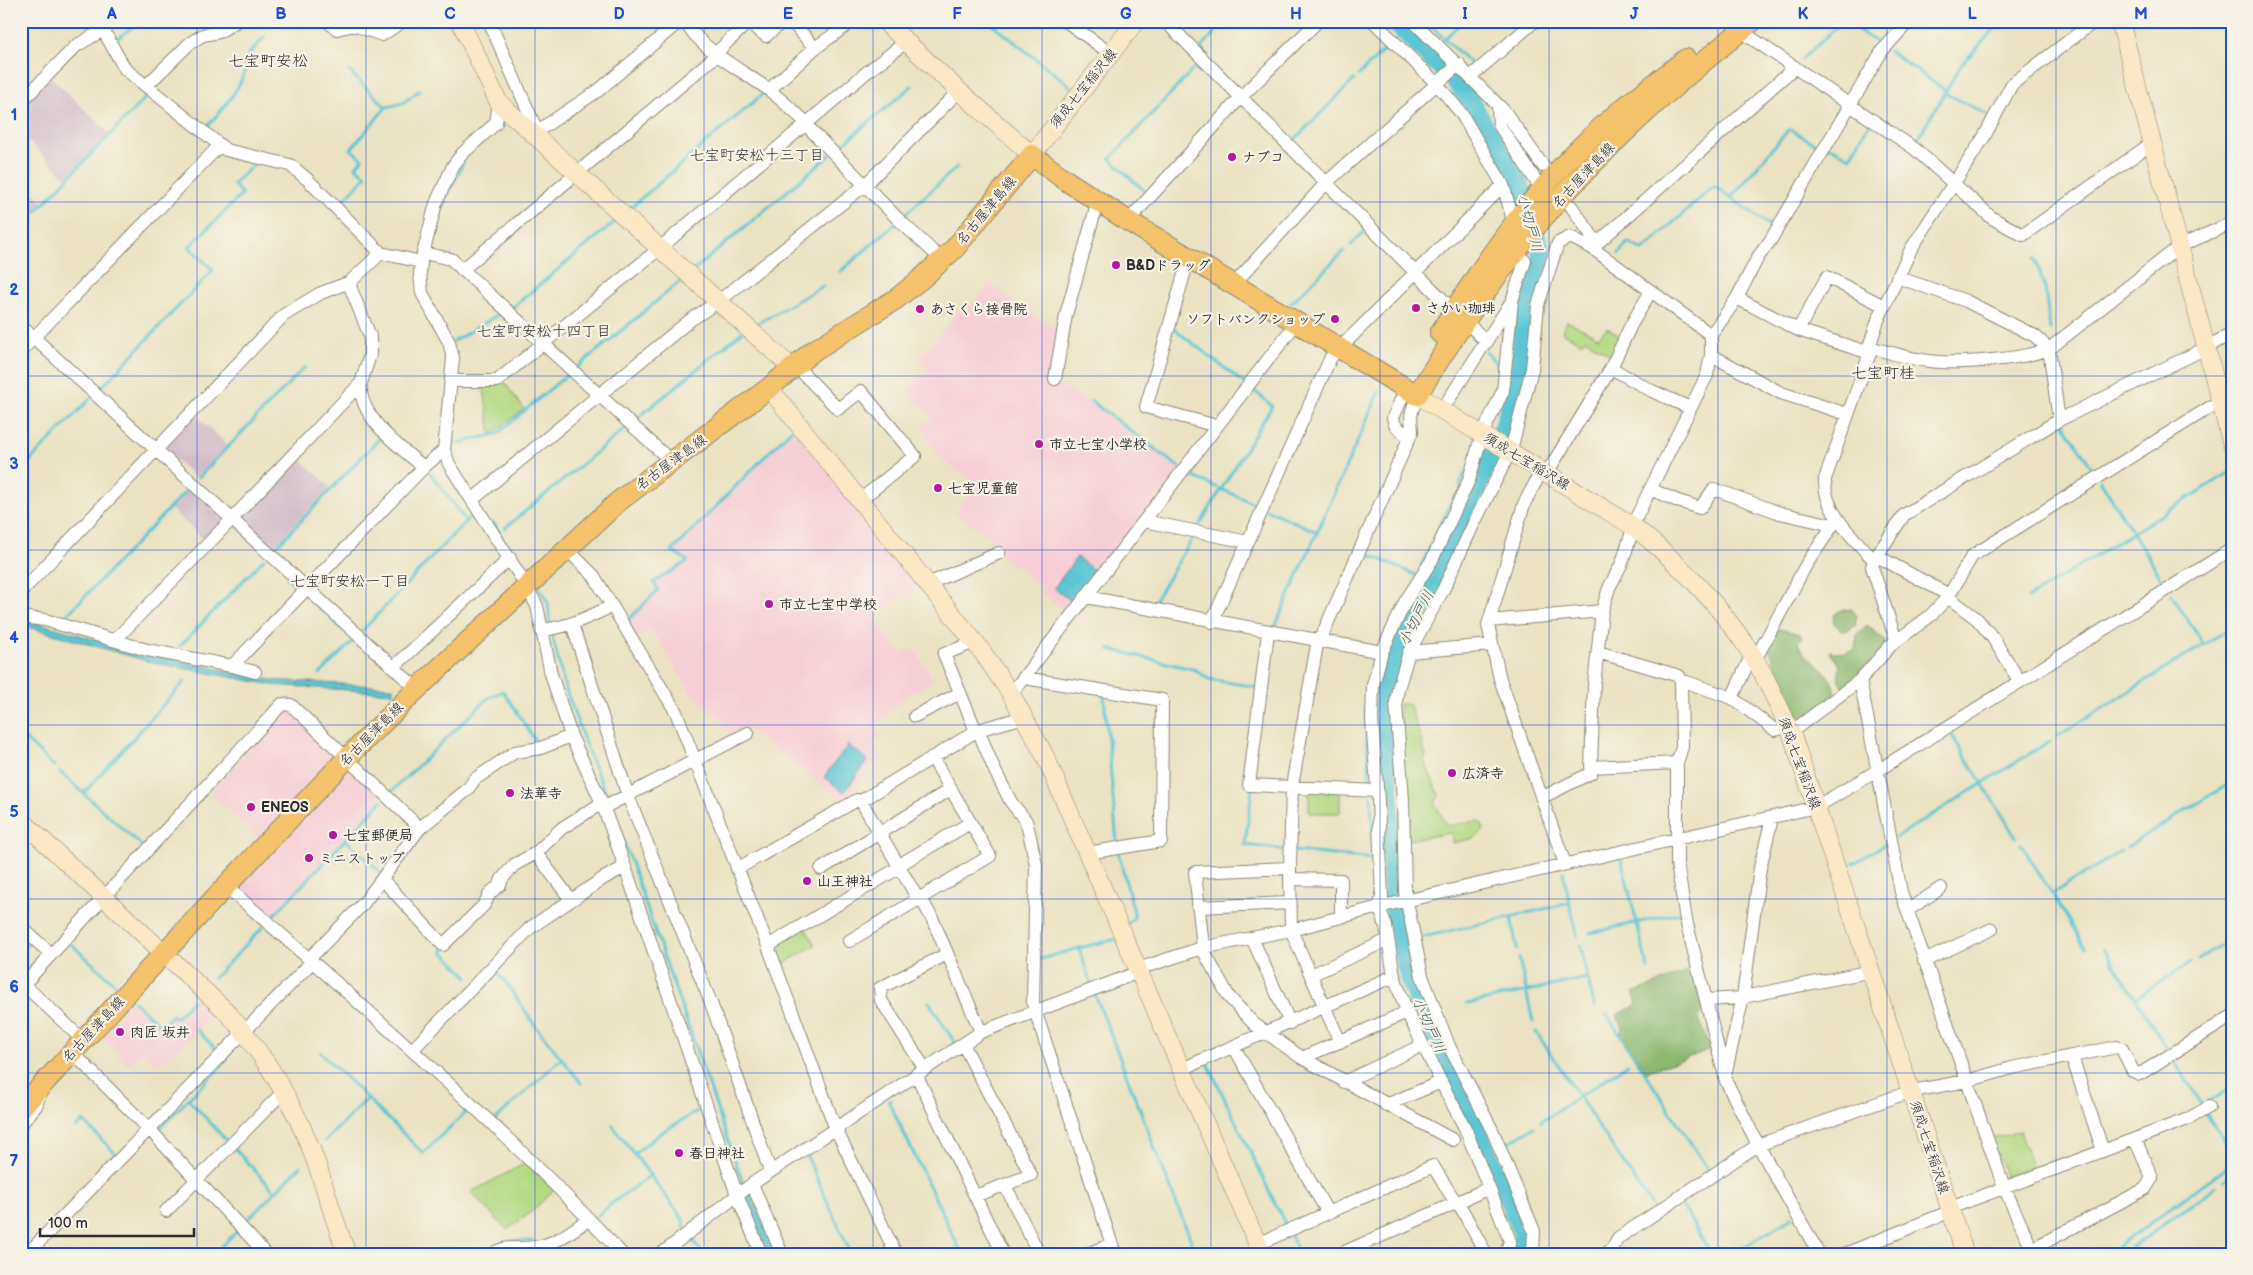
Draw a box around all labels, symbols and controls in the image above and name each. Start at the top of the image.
text: A [106,5,117,24]
text: B [275,5,287,24]
text: C [444,5,456,24]
text: D [613,5,625,24]
text: E [783,5,793,24]
text: F [952,5,962,24]
text: G [1120,5,1132,24]
text: H [1290,5,1302,24]
text: I [1462,5,1468,24]
text: J [1630,5,1639,24]
text: K [1798,5,1809,24]
text: L [1967,5,1977,24]
text: M [2134,5,2148,24]
street label: 須成七宝稲沢線 [1046,45,1121,132]
district label: 七宝町安松 [228,52,308,71]
text: 1 [11,106,17,125]
street label: 名古屋津島線 [1549,139,1618,212]
district label: 七宝町安松十三丁目 [689,146,825,165]
place label: ナブコ [1242,149,1284,166]
marker: ナブコ [1226,151,1238,163]
street label: 名古屋津島線 [953,173,1020,248]
water label: 小切戸川 [1513,192,1546,255]
place label: B&Dドラッグ [1126,257,1211,274]
marker: B&Dドラッグ [1110,259,1122,271]
text: 2 [9,281,19,300]
place label: さかい珈琲 [1426,300,1496,317]
place label: あさくら接骨院 [930,301,1028,318]
marker: さかい珈琲 [1410,302,1422,314]
marker: あさくら接骨院 [914,303,926,315]
place label: ソフトバンクショップ [1186,311,1325,328]
marker: ソフトバンクショップ [1329,313,1341,325]
district label: 七宝町安松十四丁目 [476,322,612,341]
district label: 七宝町桂 [1851,364,1915,383]
street label: 須成七宝稲沢線 [1480,429,1573,494]
street label: 名古屋津島線 [632,431,710,494]
place label: 市立七宝小学校 [1049,436,1147,453]
marker: 市立七宝小学校 [1033,438,1045,450]
text: 3 [9,455,19,474]
place label: 七宝児童館 [948,480,1018,497]
marker: 七宝児童館 [932,482,944,494]
district label: 七宝町安松一丁目 [290,572,410,591]
water label: 小切戸川 [1394,587,1439,649]
place label: 市立七宝中学校 [779,596,877,613]
marker: 市立七宝中学校 [763,598,775,610]
text: 4 [9,629,19,648]
street label: 名古屋津島線 [336,699,407,770]
street label: 須成七宝稲沢線 [1775,714,1824,812]
place label: 広済寺 [1462,765,1504,782]
marker: 広済寺 [1446,767,1458,779]
place label: 法華寺 [520,785,562,802]
marker: 法華寺 [504,787,516,799]
place label: ENEOS [261,799,309,816]
marker: ENEOS [245,801,257,813]
text: 5 [9,803,19,822]
place label: 七宝郵便局 [343,827,413,844]
marker: 七宝郵便局 [327,829,339,841]
place label: ミニストップ [319,850,404,867]
marker: ミニストップ [303,852,315,864]
place label: 山王神社 [817,873,873,890]
marker: 山王神社 [801,875,813,887]
text: 6 [9,978,19,997]
street label: 名古屋津島線 [59,993,128,1066]
water label: 小切戸川 [1408,994,1449,1056]
place label: 肉匠 坂井 [130,1024,190,1041]
marker: 肉匠 坂井 [114,1026,126,1038]
street label: 須成七宝稲沢線 [1906,1098,1953,1196]
place label: 春日神社 [689,1145,745,1162]
marker: 春日神社 [673,1147,685,1159]
text: 7 [10,1152,19,1171]
scale bar [40,1205,194,1237]
text: 100 m [48,1214,88,1233]

